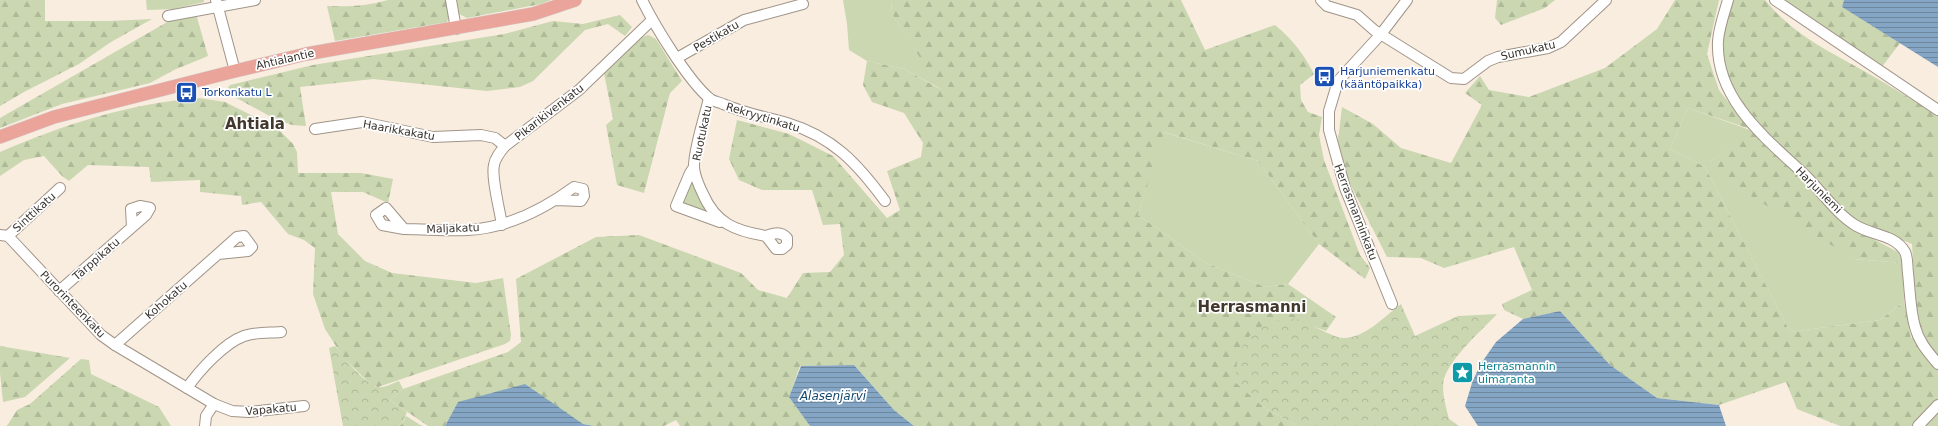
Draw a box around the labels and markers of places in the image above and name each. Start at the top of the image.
bus stop icon: Harjuniemenkatu (kääntöpaikka) [1311,64,1337,90]
place label: Harjuniemenkatu (kääntöpaikka) [1340,65,1435,91]
bus stop icon: Torkonkatu L [173,79,199,105]
place label: Torkonkatu L [201,86,272,99]
place icon: Herrasmannin uimaranta [1449,359,1475,385]
place label: Herrasmannin uimaranta [1478,360,1556,386]

